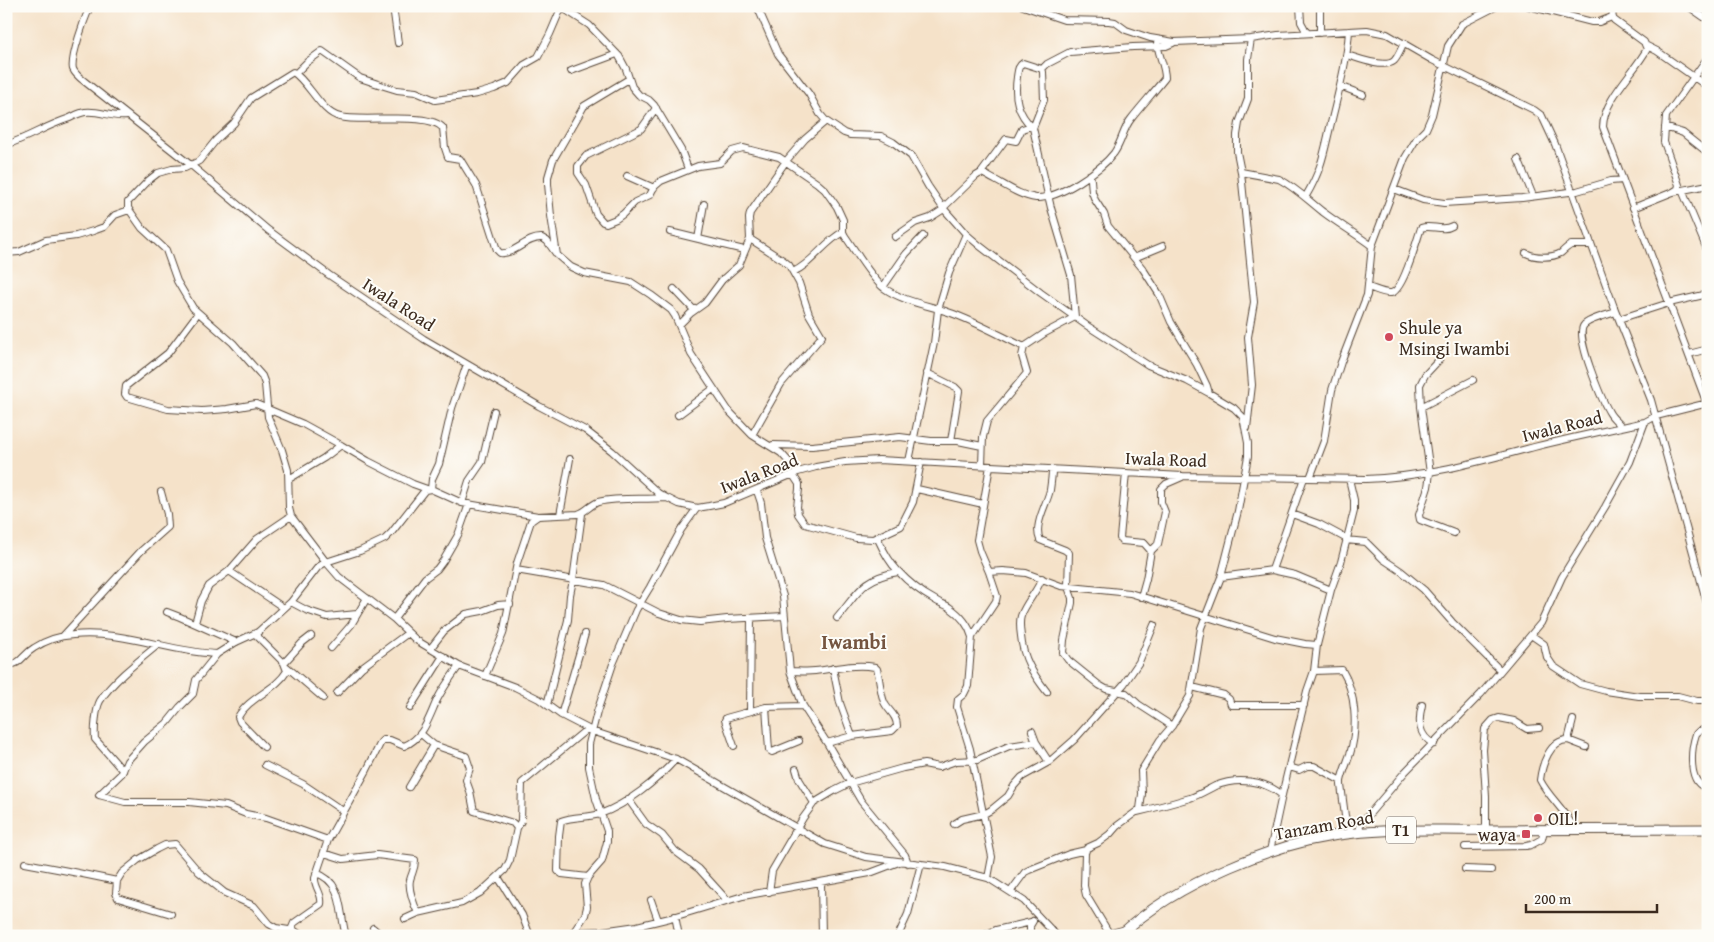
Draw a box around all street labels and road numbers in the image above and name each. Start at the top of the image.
street label: Iwala Road [357,270,441,338]
street label: Iwala Road [1519,403,1605,449]
street label: Iwala Road [1125,444,1208,474]
street label: Iwala Road [716,446,802,500]
street label: Tanzam Road [1272,803,1376,847]
road number: T1 [1386,816,1416,844]

